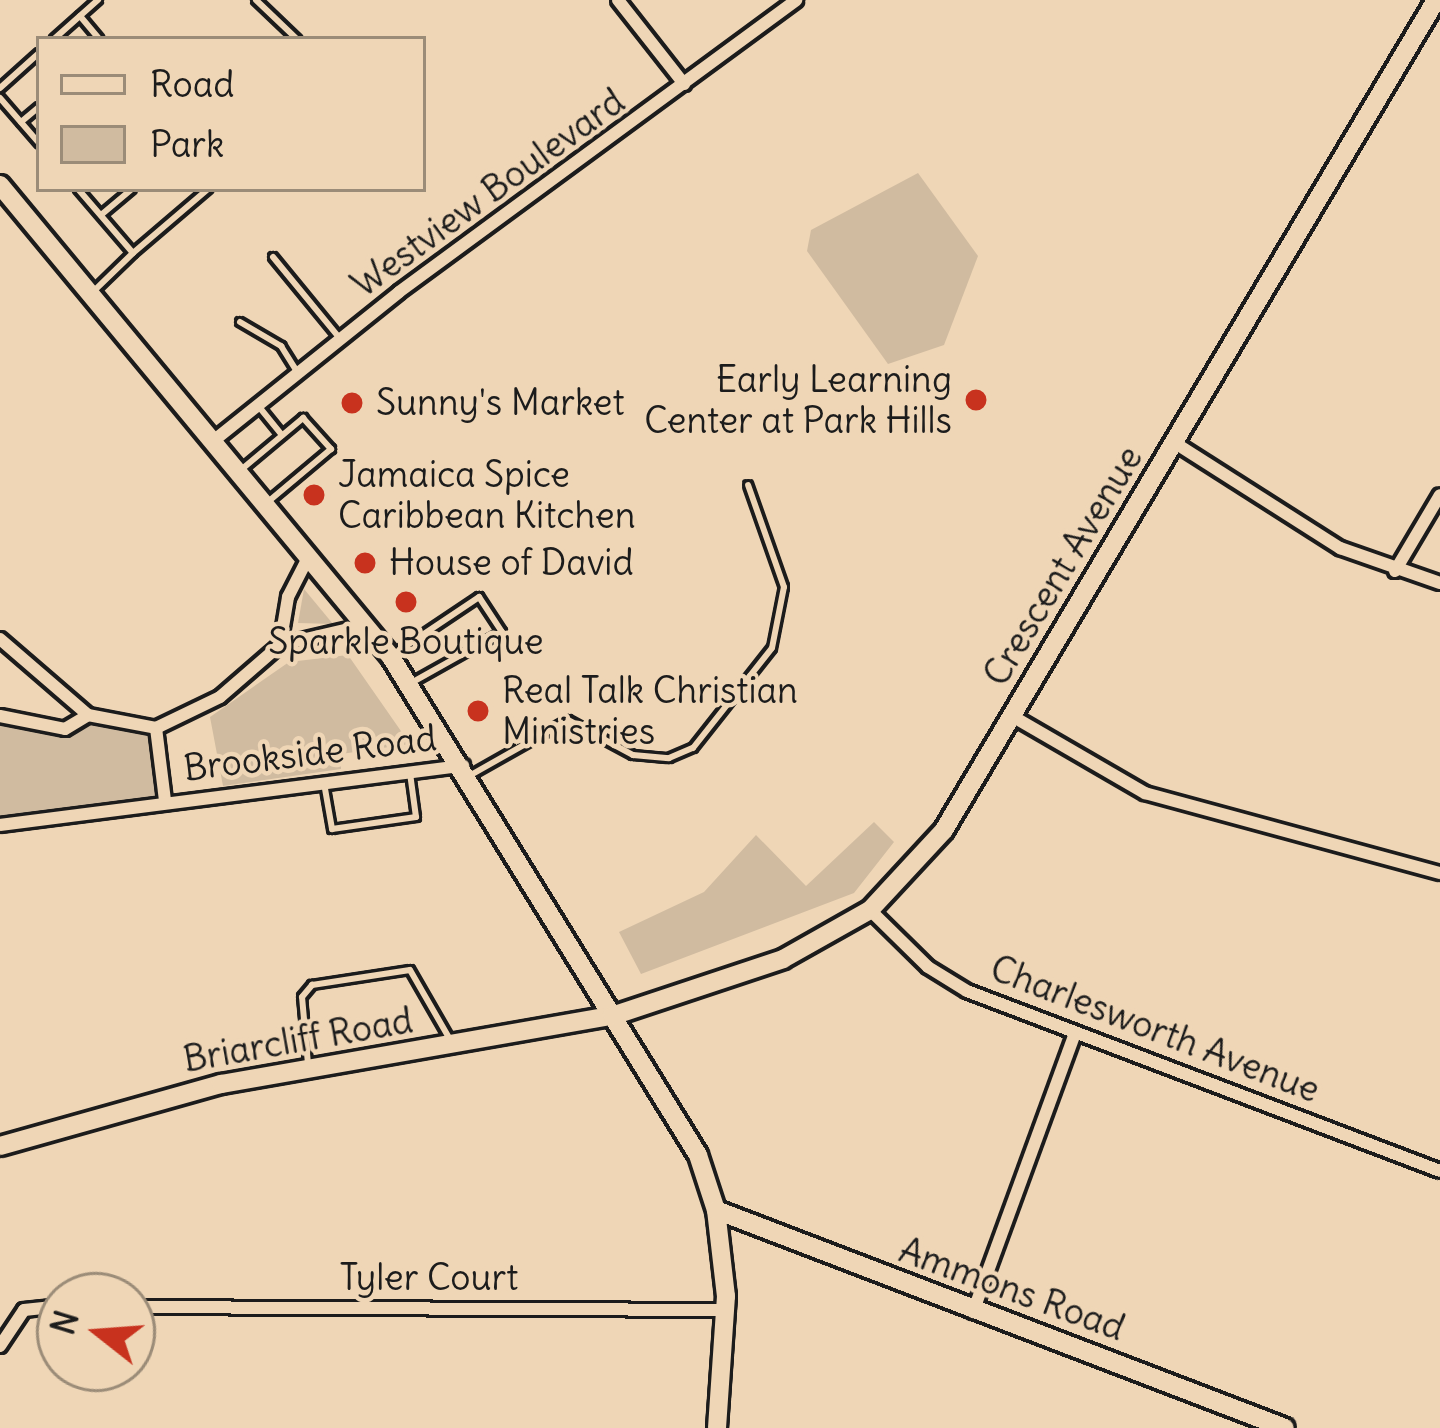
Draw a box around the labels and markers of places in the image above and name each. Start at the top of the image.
place label: Early Learning Center at Park Hills [644,357,952,442]
place label: Sunny's Market [376,381,625,425]
marker: Early Learning Center at Park Hills [963,387,989,413]
marker: Sunny's Market [339,390,365,416]
place label: Jamaica Spice Caribbean Kitchen [338,452,636,537]
marker: Jamaica Spice Caribbean Kitchen [301,482,327,508]
place label: House of David [389,541,634,585]
marker: House of David [352,550,378,576]
marker: Sparkle Boutique [393,589,419,615]
place label: Sparkle Boutique [268,620,544,664]
place label: Real Talk Christian Ministries [502,668,798,753]
marker: Real Talk Christian Ministries [465,698,491,724]

